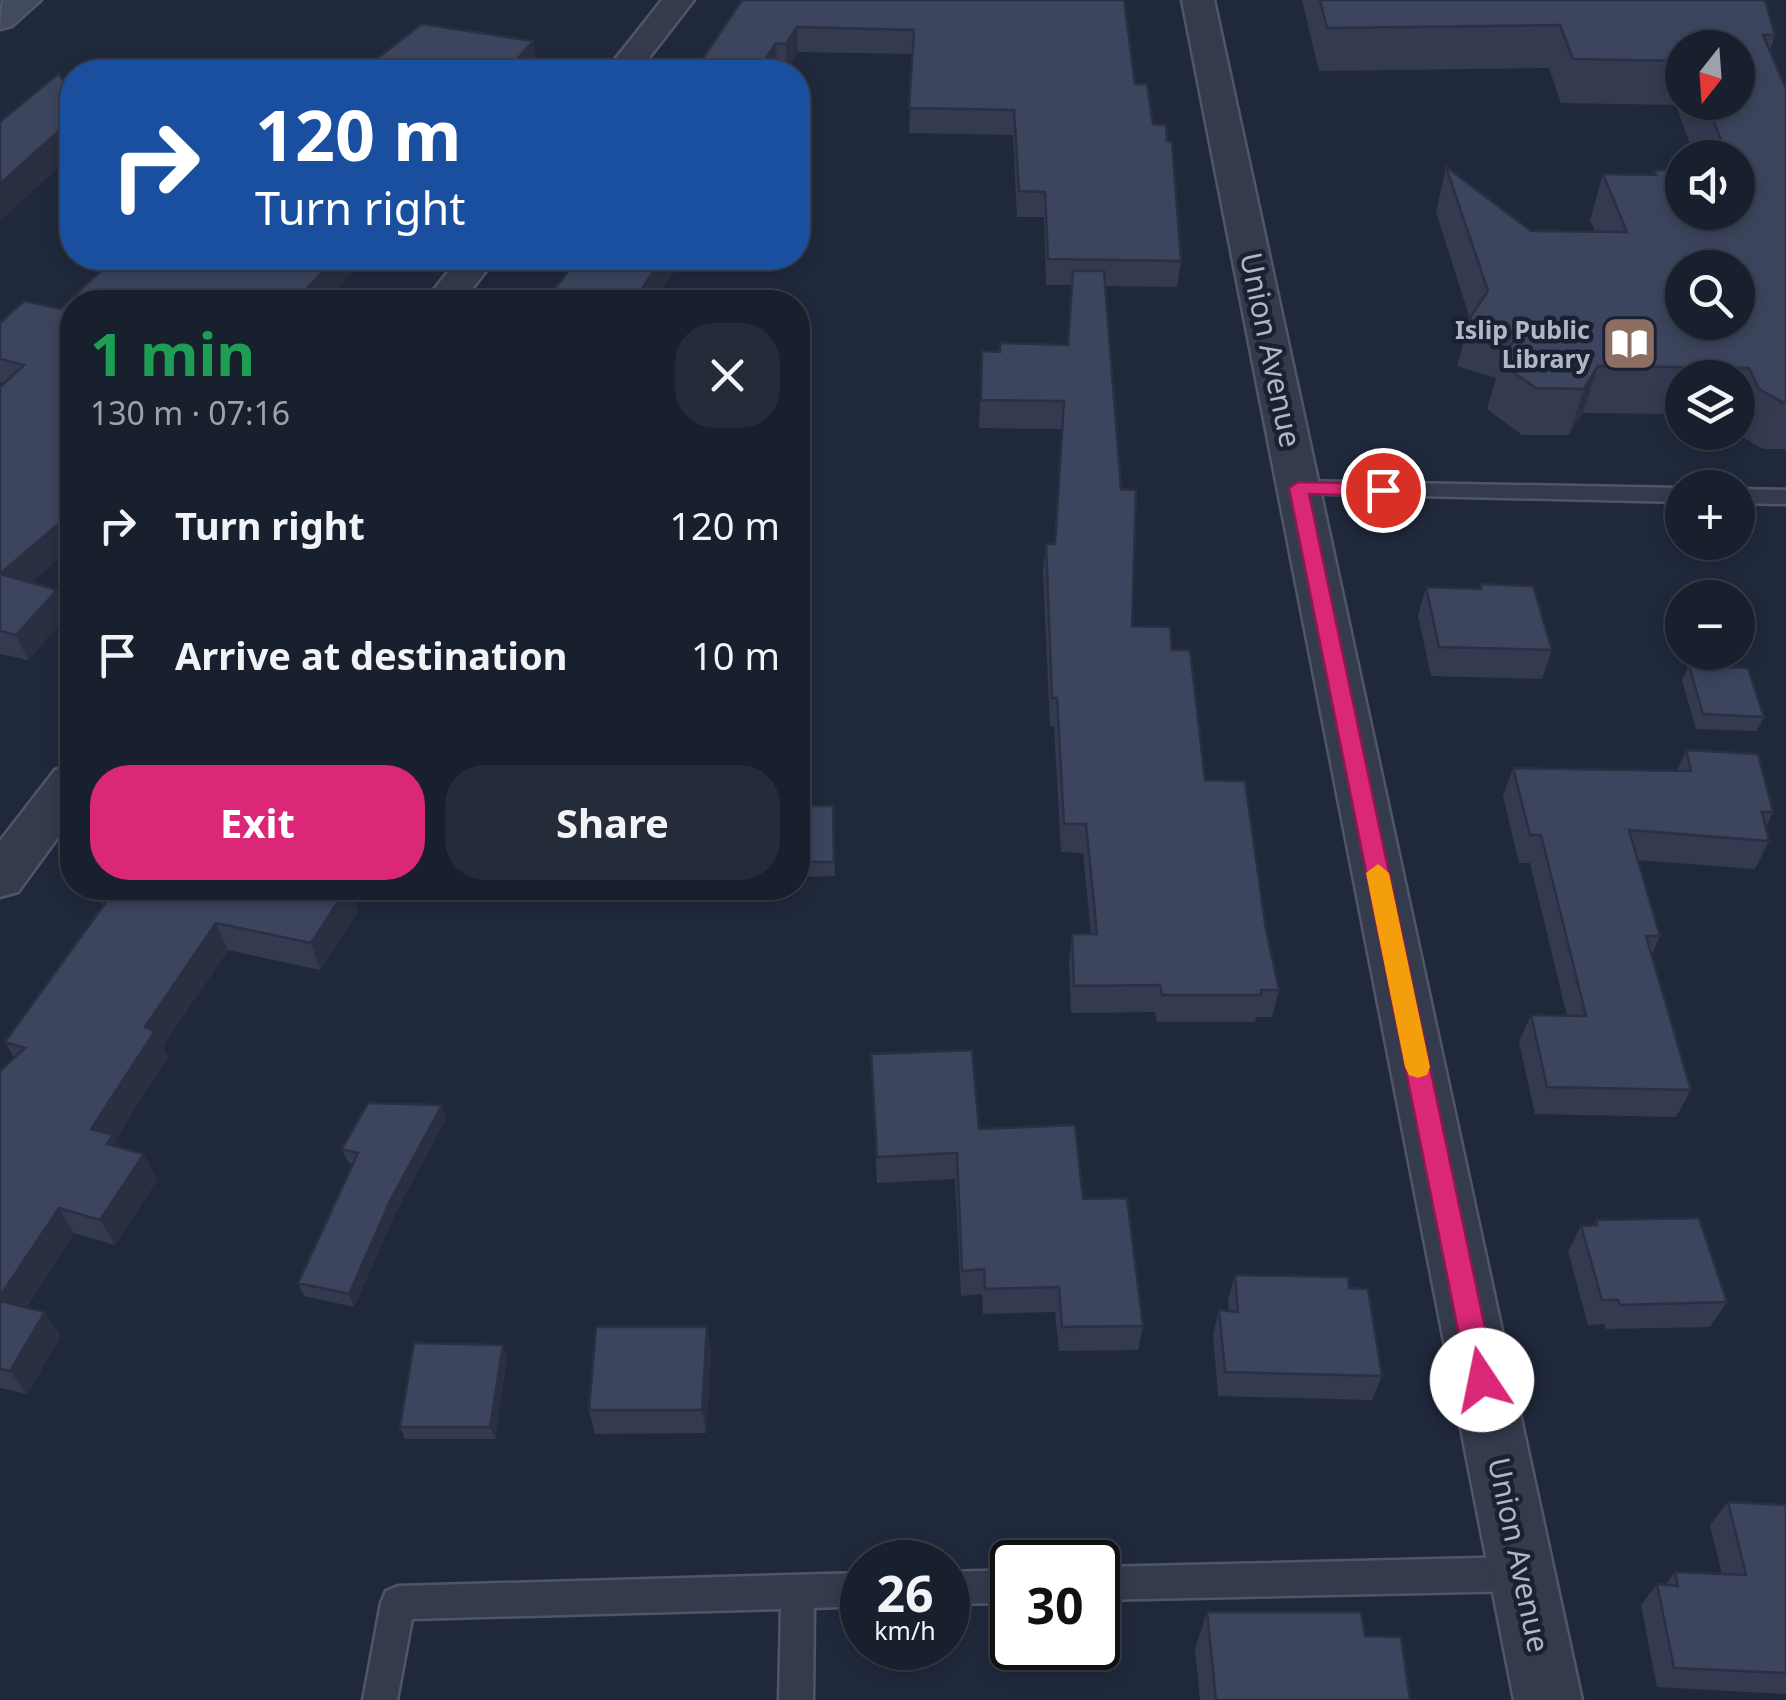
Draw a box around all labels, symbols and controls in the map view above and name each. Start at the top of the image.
north arrow [1665,30,1755,120]
map controls [1665,30,1755,670]
text: 120 m [255,86,462,182]
icon: right [90,100,220,230]
button: sound [1665,140,1755,230]
text: Turn right [255,177,466,238]
street label: Union Avenue [1231,249,1312,451]
button: search [1665,250,1755,340]
text: 1 min [90,312,255,394]
place label: Islip Public Library [1455,312,1591,375]
library icon: Islip Public Library [1599,314,1659,374]
button: close [675,323,780,428]
button: layers [1665,360,1755,450]
text: 130 m · 07:16 [90,391,290,434]
pin [1341,448,1426,533]
icon: arrive [1356,463,1411,518]
button: + [1665,470,1755,560]
icon: right [90,498,145,553]
text: Turn right [175,499,365,551]
text: 120 m [669,499,780,551]
button: − [1665,580,1755,670]
icon: arrive [90,628,145,683]
text: Arrive at destination [175,629,567,681]
text: 10 m [691,629,780,681]
button: Exit [90,765,425,880]
button: Share [445,765,780,880]
position arrow [1430,1328,1534,1432]
street label: Union Avenue [1479,1454,1560,1656]
speed limit sign: 30 [990,1540,1120,1670]
text: 26 [876,1559,934,1627]
text: km/h [874,1613,936,1647]

